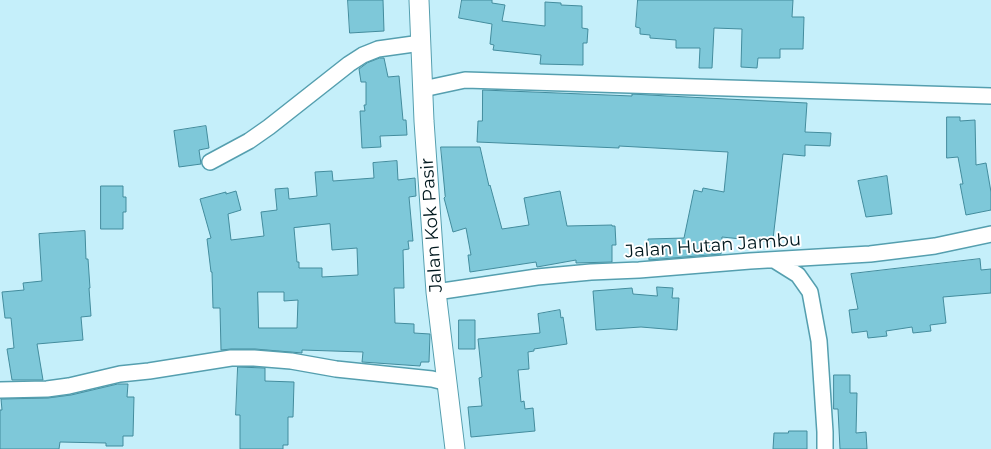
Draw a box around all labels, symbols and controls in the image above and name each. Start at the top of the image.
street label: Jalan Kok Pasir [417,157,447,293]
street label: Jalan Hutan Jambu [624,229,802,263]

